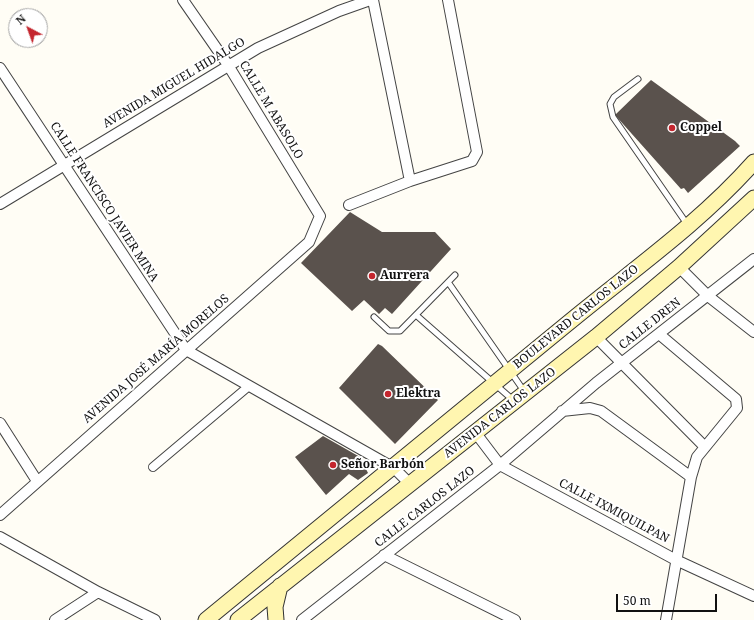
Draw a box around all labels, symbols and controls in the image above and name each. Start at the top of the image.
north arrow [8,8,48,48]
text: N [12,11,29,28]
street label: AVENIDA MIGUEL HIDALGO [100,35,248,131]
street label: CALLE M ABASOLO [236,58,306,162]
street label: CALLE FRANCISCO JAVIER MINA [47,119,161,285]
place label: Coppel [680,121,722,135]
marker: Coppel [667,123,677,133]
street label: BOULEVARD CARLOS LAZO [510,262,642,372]
place label: Aurrera [380,269,429,283]
marker: Aurrera [367,271,377,281]
street label: AVENIDA JOSÉ MARÍA MORELOS [80,292,232,426]
street label: CALLE DREN [616,295,684,353]
street label: AVENIDA CARLOS LAZO [441,365,559,461]
place label: Elektra [396,387,441,401]
marker: Elektra [383,389,393,399]
place label: Señor Barbón [341,458,424,472]
marker: Señor Barbón [328,460,338,470]
street label: CALLE CARLOS LAZO [372,463,478,551]
street label: CALLE IXMIQUILPAN [556,476,672,546]
scale bar [618,586,719,612]
text: 50 m [623,592,651,609]

